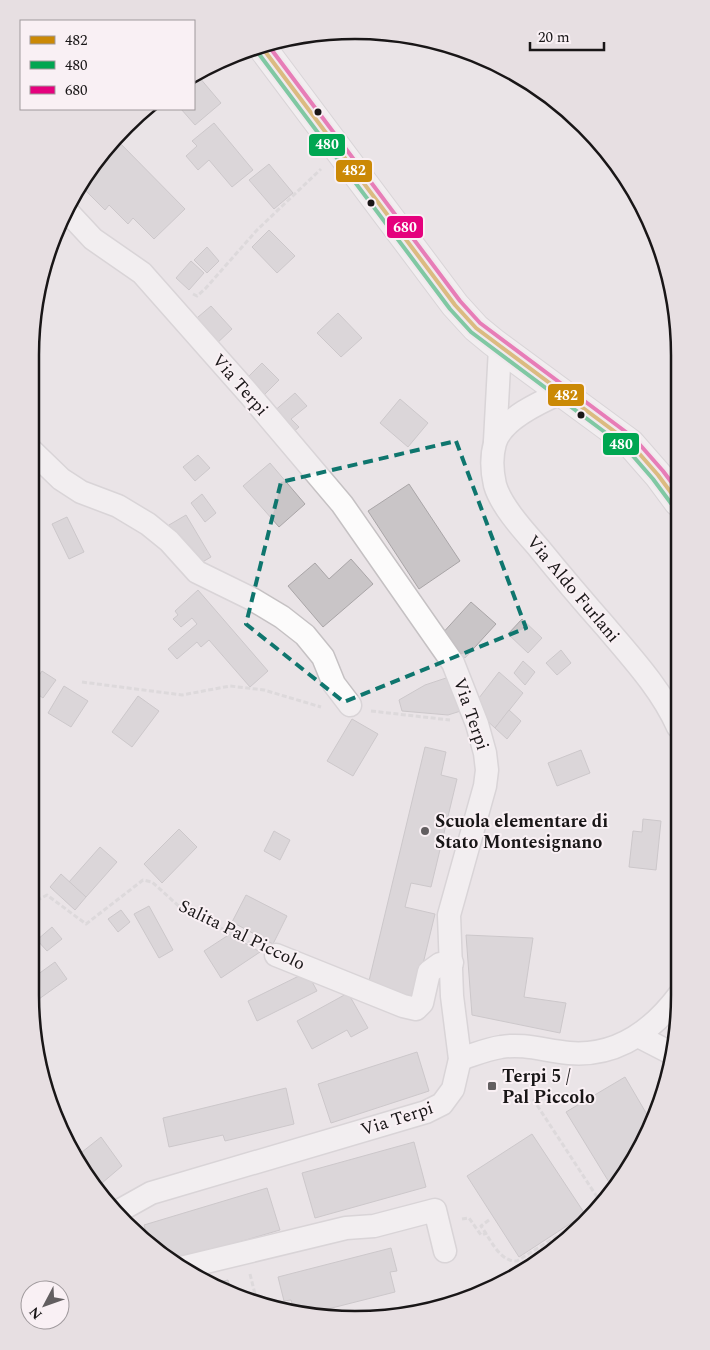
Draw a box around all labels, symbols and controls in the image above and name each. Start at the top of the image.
legend [20,20,195,110]
scale bar [530,20,604,52]
text: 20 m [538,26,570,49]
text: 482 [65,29,88,52]
text: 480 [65,54,88,77]
text: 680 [65,79,88,102]
unlabelled marker [313,107,323,117]
line badge: 480 [308,133,346,157]
text: 480 [315,134,339,155]
line badge: 482 [335,159,373,183]
text: 482 [342,160,366,181]
unlabelled marker [366,198,376,208]
line badge: 680 [386,215,424,239]
text: 680 [393,217,417,238]
street label: Via Terpi [205,348,275,422]
line badge: 482 [547,383,585,407]
text: 482 [554,385,578,406]
unlabelled marker [576,410,586,420]
line badge: 480 [602,432,640,456]
text: 480 [609,434,633,455]
street label: Via Aldo Furlani [520,529,626,649]
street label: Via Terpi [446,674,496,754]
place label: Scuola elementare di Stato Montesignano [435,808,608,856]
marker: Scuola elementare di Stato Montesignano [419,825,431,837]
street label: Salita Pal Piccolo [174,893,310,977]
place label: Terpi 5 / Pal Piccolo [502,1063,595,1111]
marker: Terpi 5 / Pal Piccolo [486,1080,498,1092]
street label: Via Terpi [357,1095,437,1143]
north arrow [20,1280,70,1330]
text: N [24,1302,47,1324]

